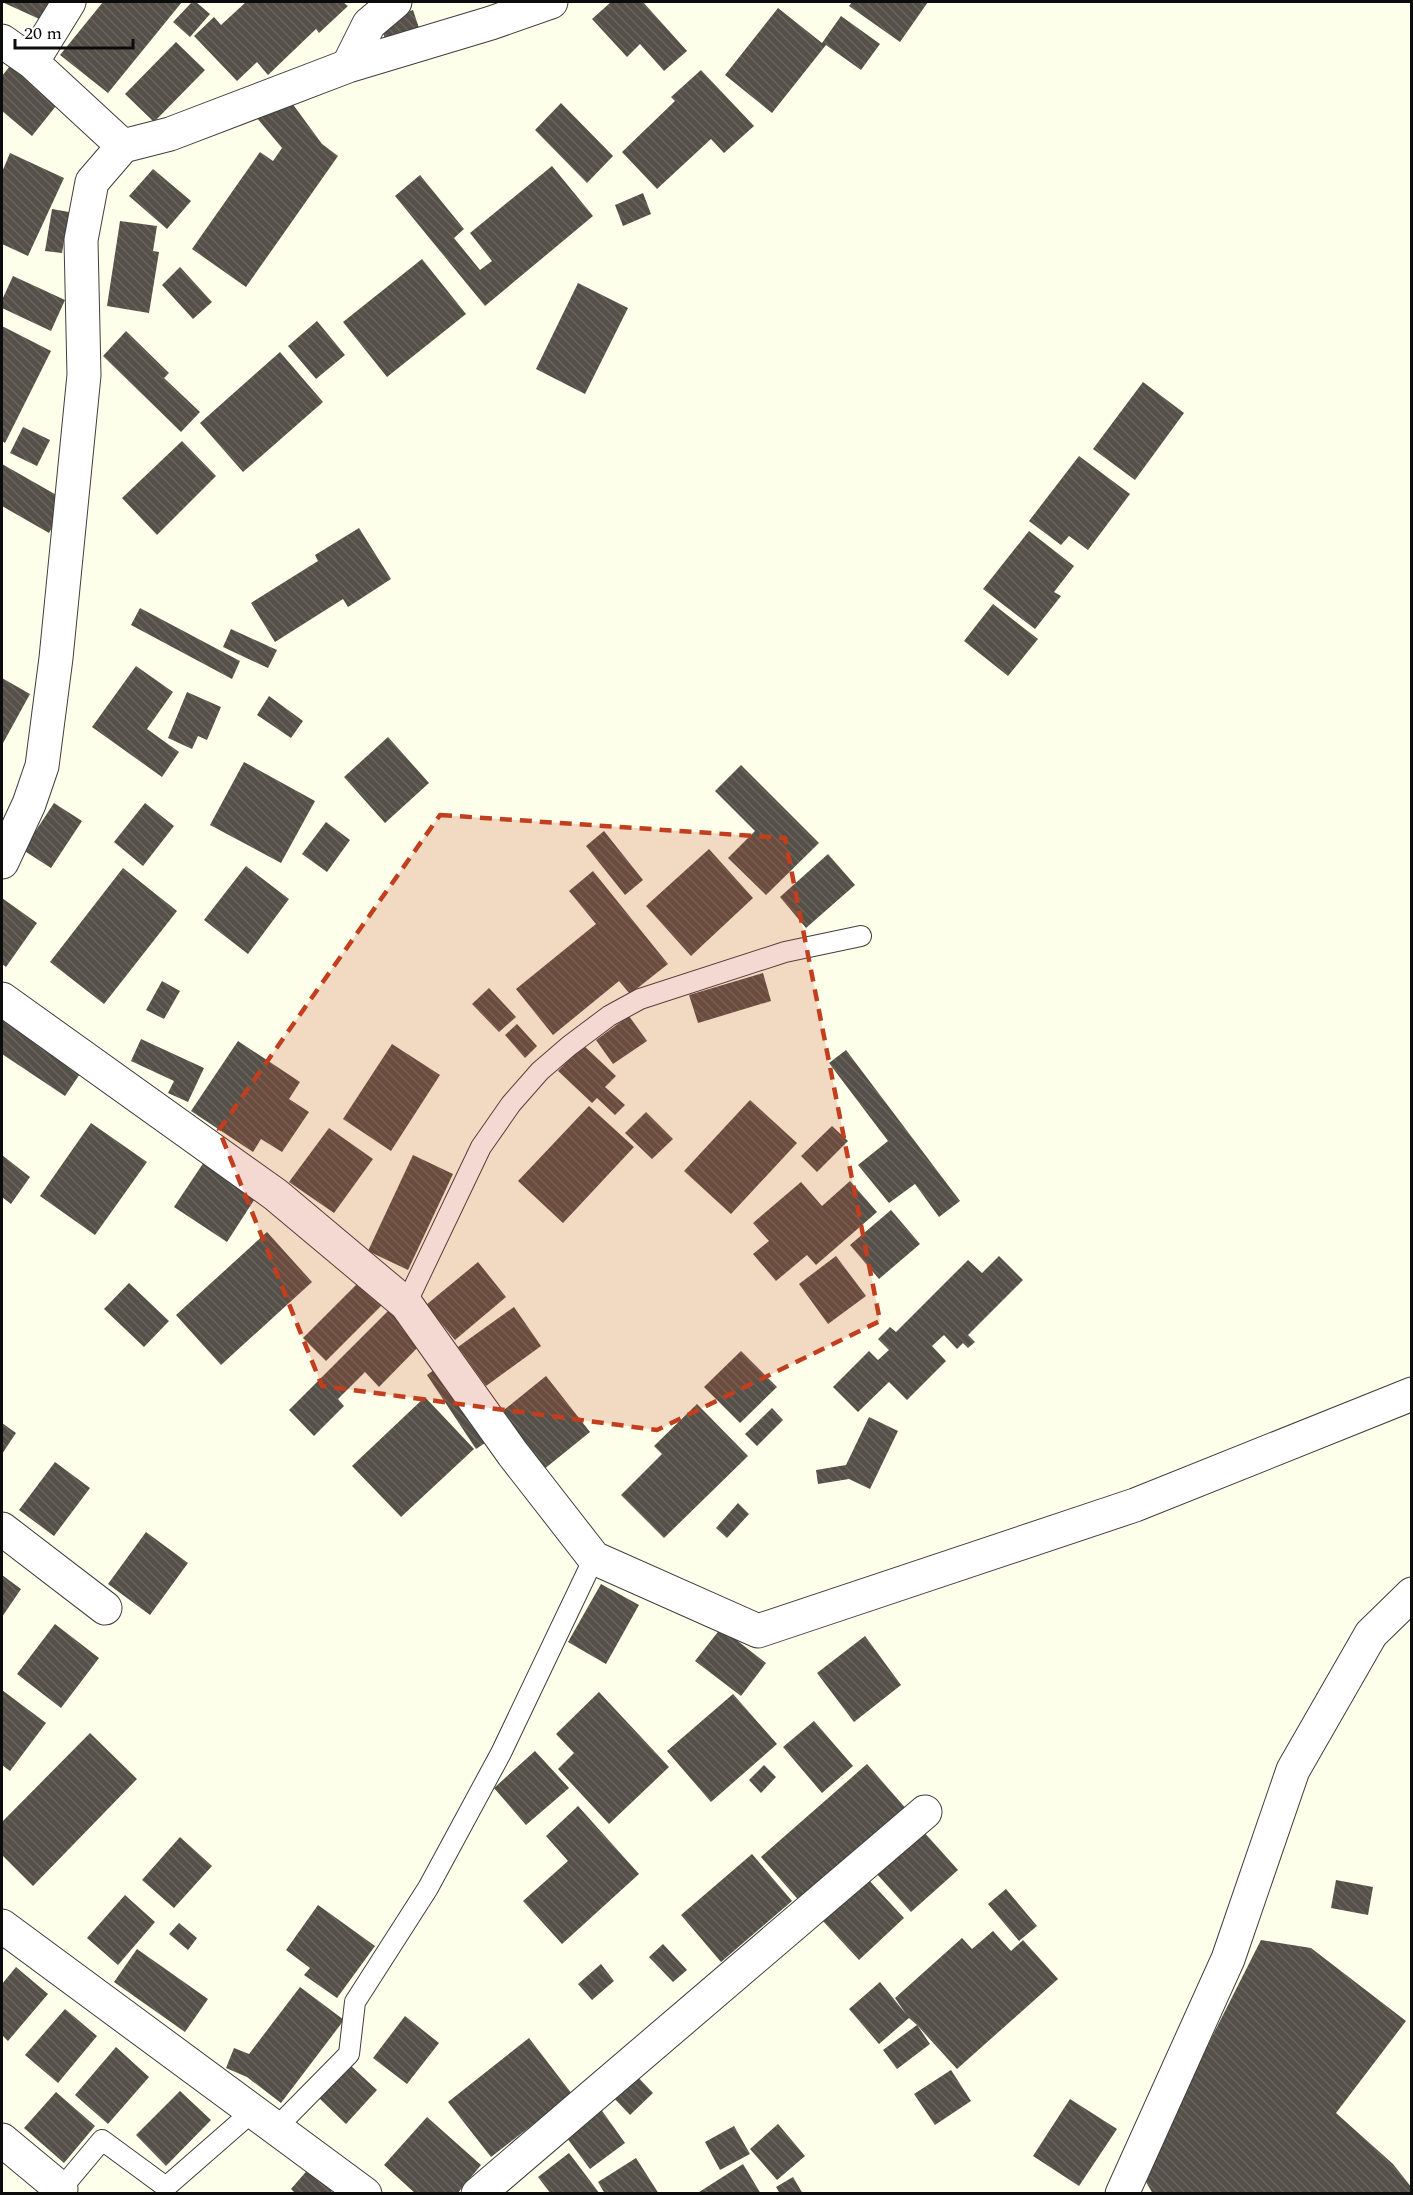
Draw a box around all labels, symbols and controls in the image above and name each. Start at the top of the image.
scale bar [15,12,134,50]
text: 20 m [24,20,62,47]

